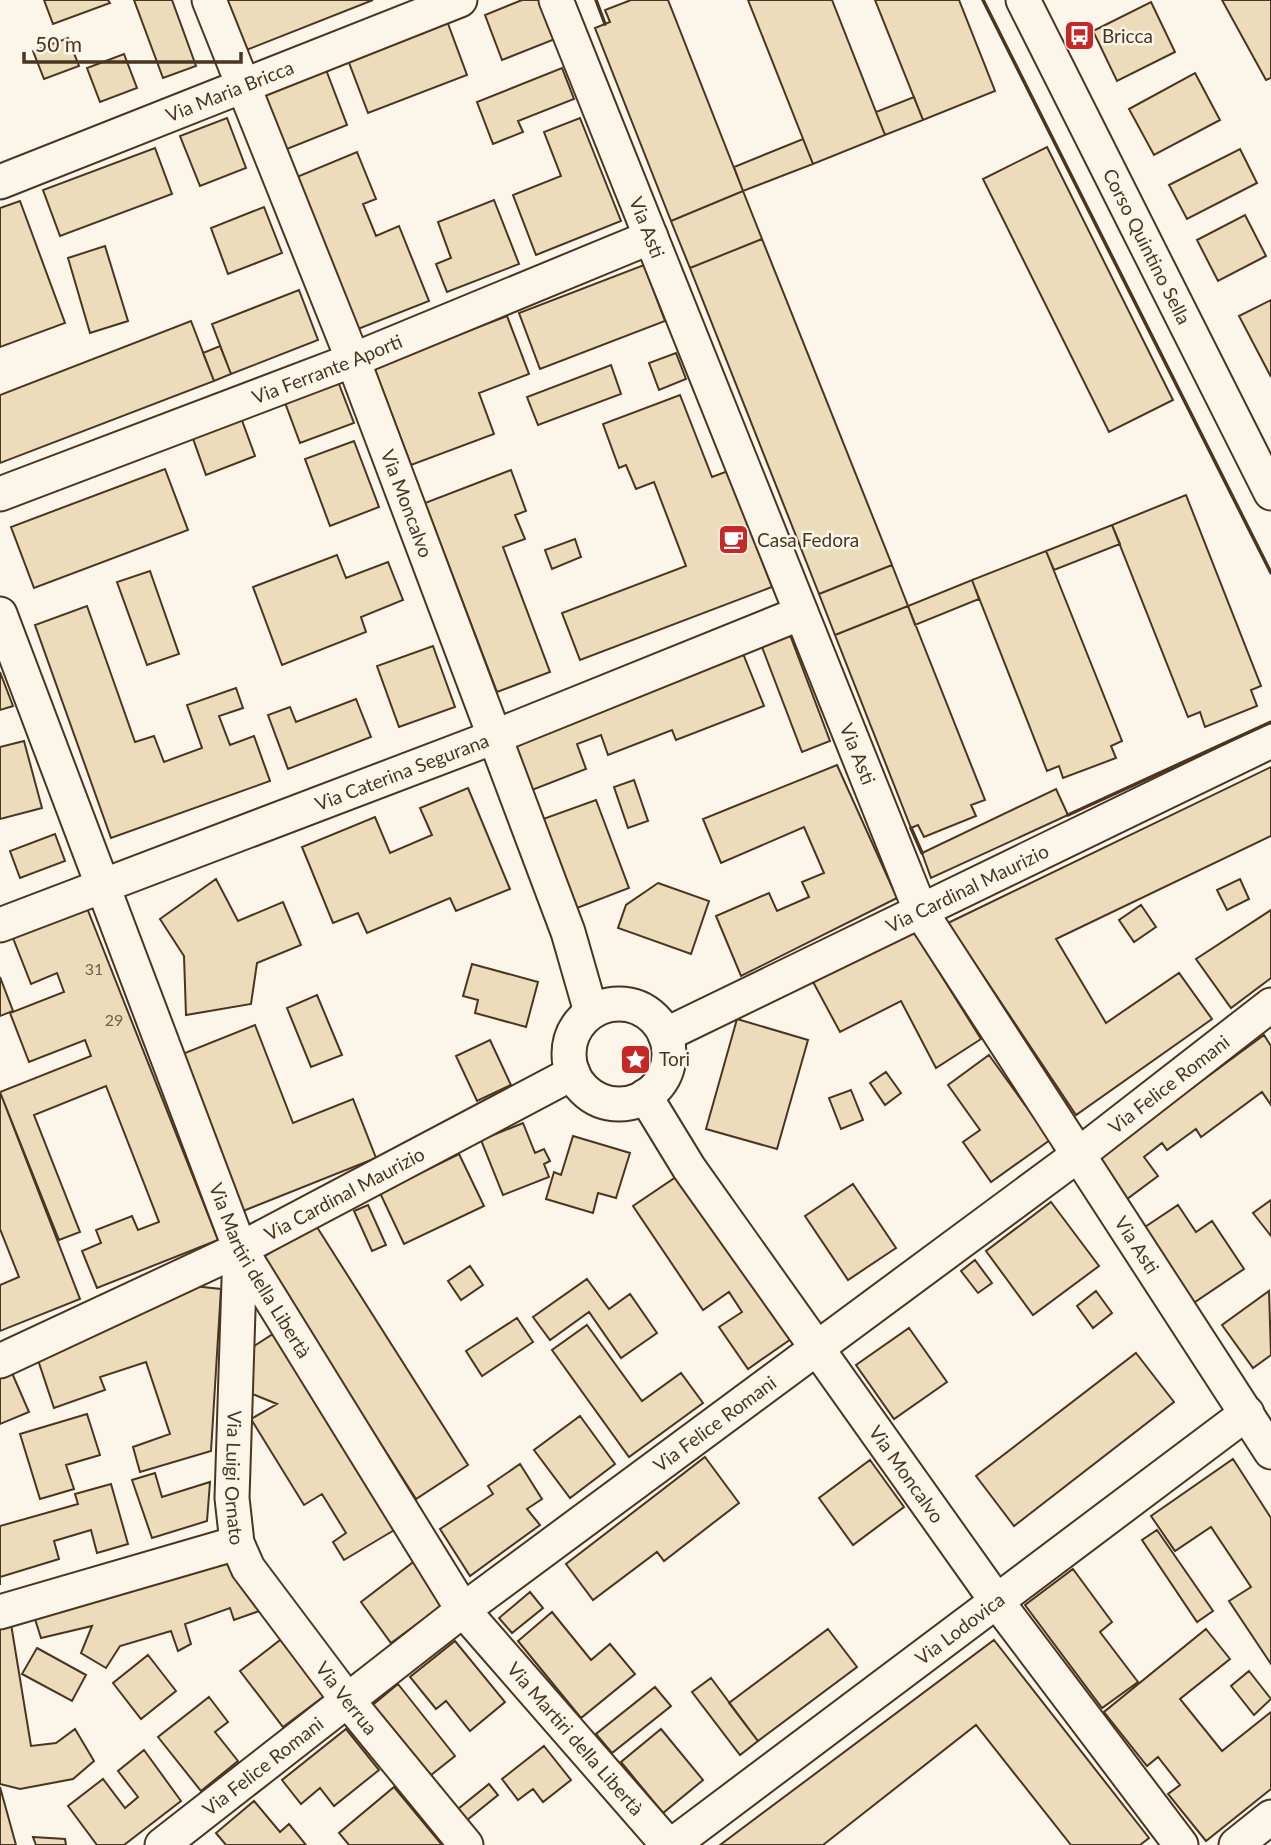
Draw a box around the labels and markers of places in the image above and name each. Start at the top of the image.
bus stop icon: Bricca [1062,19,1096,53]
place label: Bricca [1102,24,1153,47]
cafe icon: Casa Fedora [717,523,751,557]
place label: Casa Fedora [757,528,859,551]
place icon: Tori [619,1042,653,1076]
place label: Tori [659,1047,690,1070]

